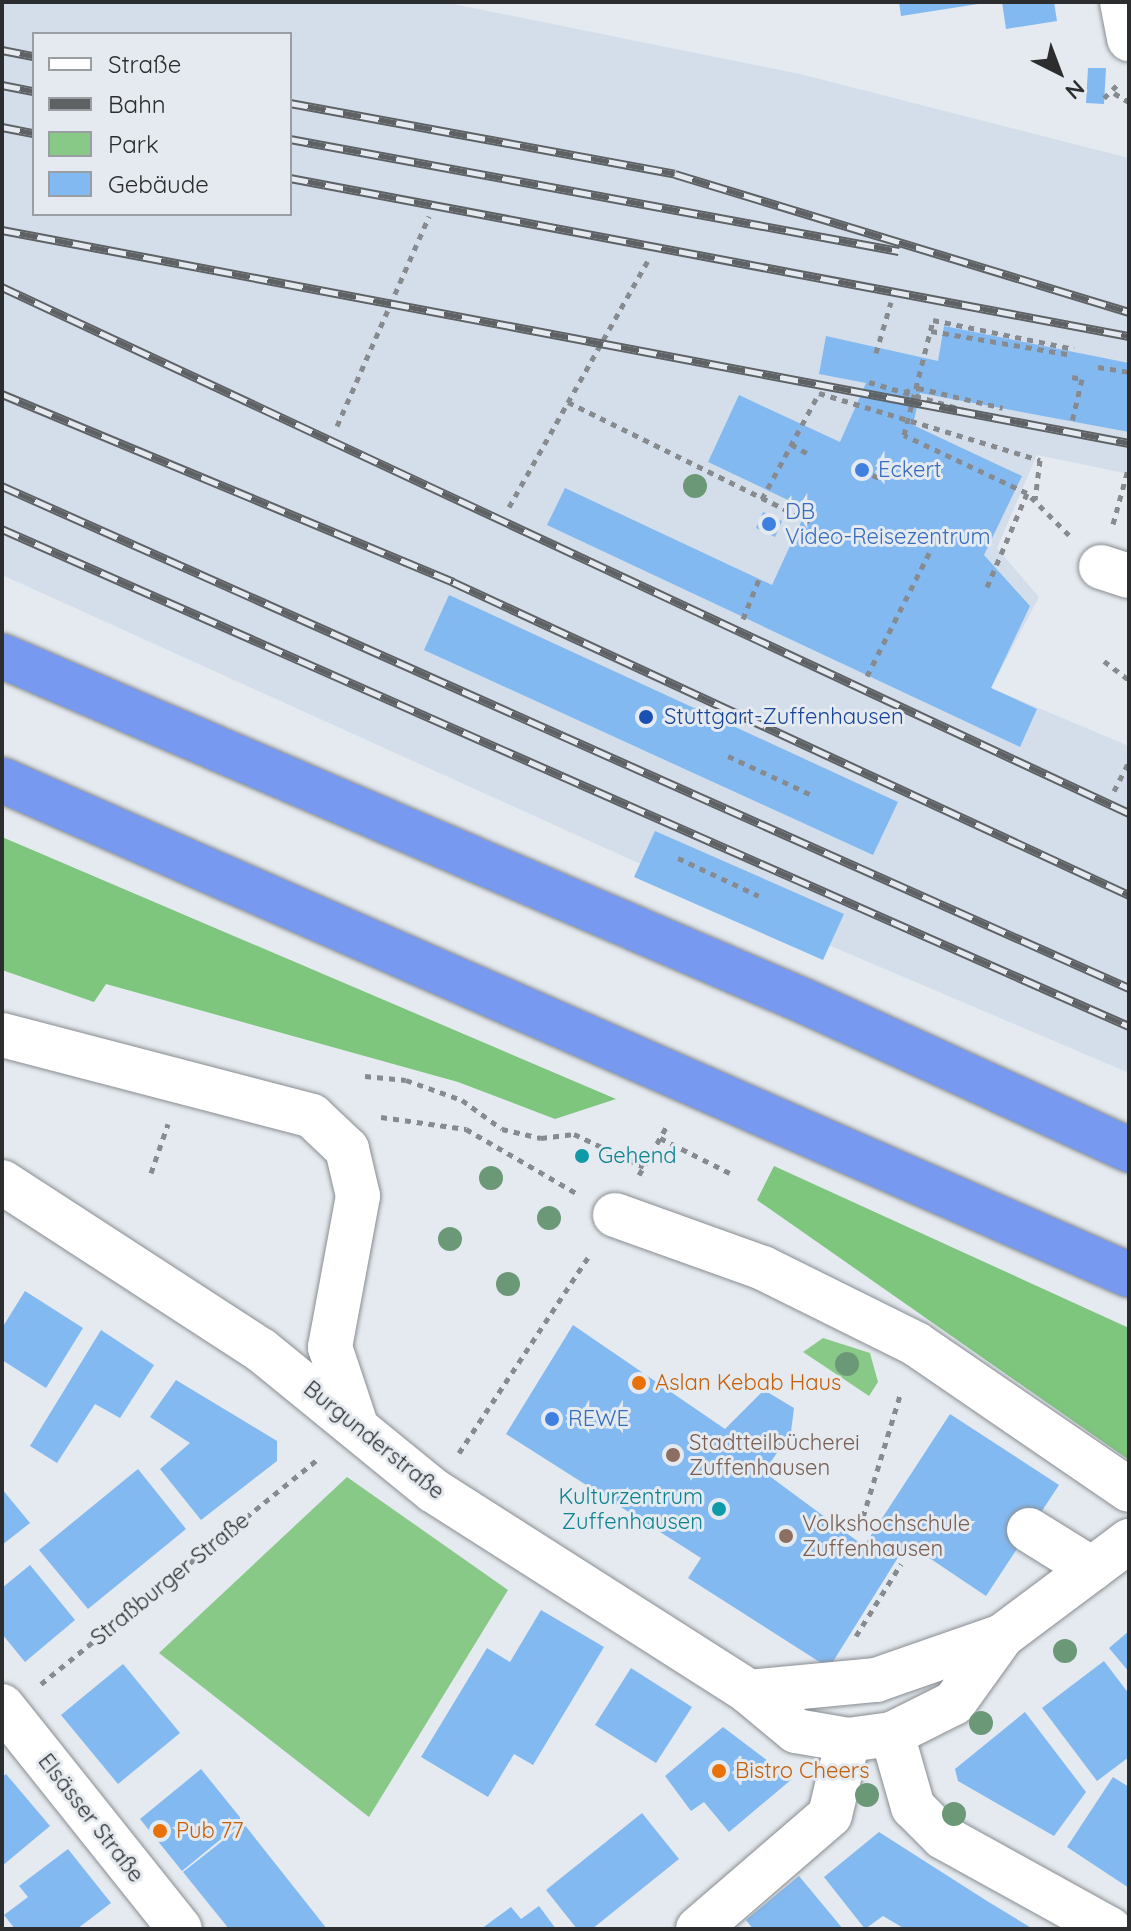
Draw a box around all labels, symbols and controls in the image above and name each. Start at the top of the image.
legend [32,32,292,216]
north arrow [1019,32,1099,112]
text: Straße [108,49,181,79]
text: N [1060,74,1090,106]
text: Bahn [108,89,166,119]
text: Park [108,129,159,159]
text: Gebäude [108,169,209,199]
place label: Eckert [878,457,941,483]
marker: Eckert [853,461,871,479]
place label: DB Video-Reisezentrum [785,498,990,550]
marker: DB Video-Reisezentrum [760,515,778,533]
place label: Stuttgart-Zuffenhausen [664,704,904,730]
marker: Stuttgart-Zuffenhausen [635,706,657,728]
place label: Gehend [598,1143,677,1169]
marker: Gehend [573,1147,591,1165]
place label: Aslan Kebab Haus [655,1370,841,1396]
marker: Aslan Kebab Haus [630,1374,648,1392]
street label: Burgunderstraße [298,1375,450,1505]
place label: REWE [568,1406,629,1432]
marker: REWE [543,1410,561,1428]
place label: Stadtteilbücherei Zuffenhausen [689,1429,860,1480]
marker: Stadtteilbücherei Zuffenhausen [664,1446,682,1464]
place label: Kulturzentrum Zuffenhausen [558,1483,703,1534]
marker: Kulturzentrum Zuffenhausen [710,1500,728,1518]
street label: Straßburger Straße [86,1507,254,1651]
place label: Volkshochschule Zuffenhausen [802,1510,970,1562]
marker: Volkshochschule Zuffenhausen [777,1527,795,1545]
street label: Elsässer Straße [33,1748,149,1888]
place label: Bistro Cheers [735,1758,870,1784]
marker: Bistro Cheers [710,1762,728,1780]
place label: Pub 77 [176,1818,243,1844]
marker: Pub 77 [151,1822,169,1840]

